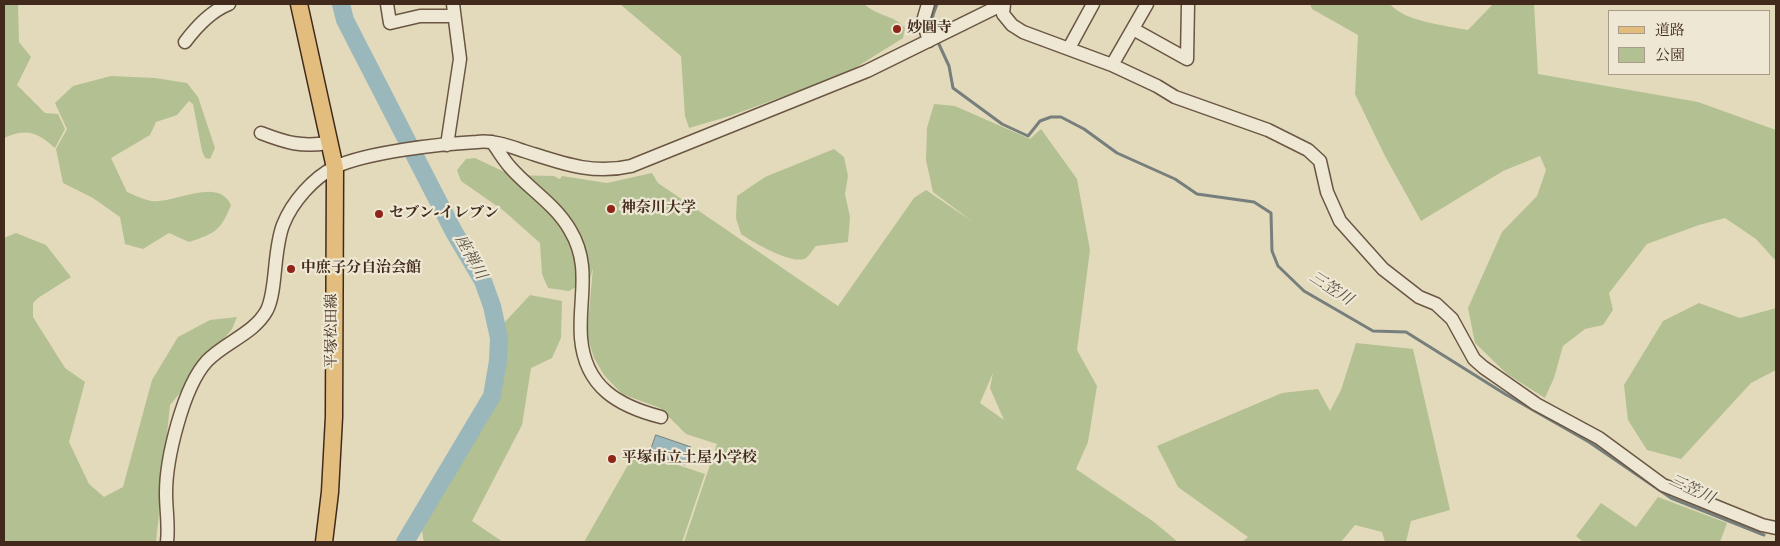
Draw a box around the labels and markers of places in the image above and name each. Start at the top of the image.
place label: 妙圓寺 [907,20,952,38]
marker: 妙圓寺 [891,23,903,35]
place label: 神奈川大学 [621,200,696,218]
marker: 神奈川大学 [605,203,617,215]
place label: セブン-イレブン [389,205,499,223]
marker: セブン-イレブン [373,208,385,220]
place label: 中庶子分自治会館 [301,260,421,278]
marker: 中庶子分自治会館 [285,263,297,275]
place label: 平塚市立土屋小学校 [622,450,757,468]
marker: 平塚市立土屋小学校 [606,453,618,465]

